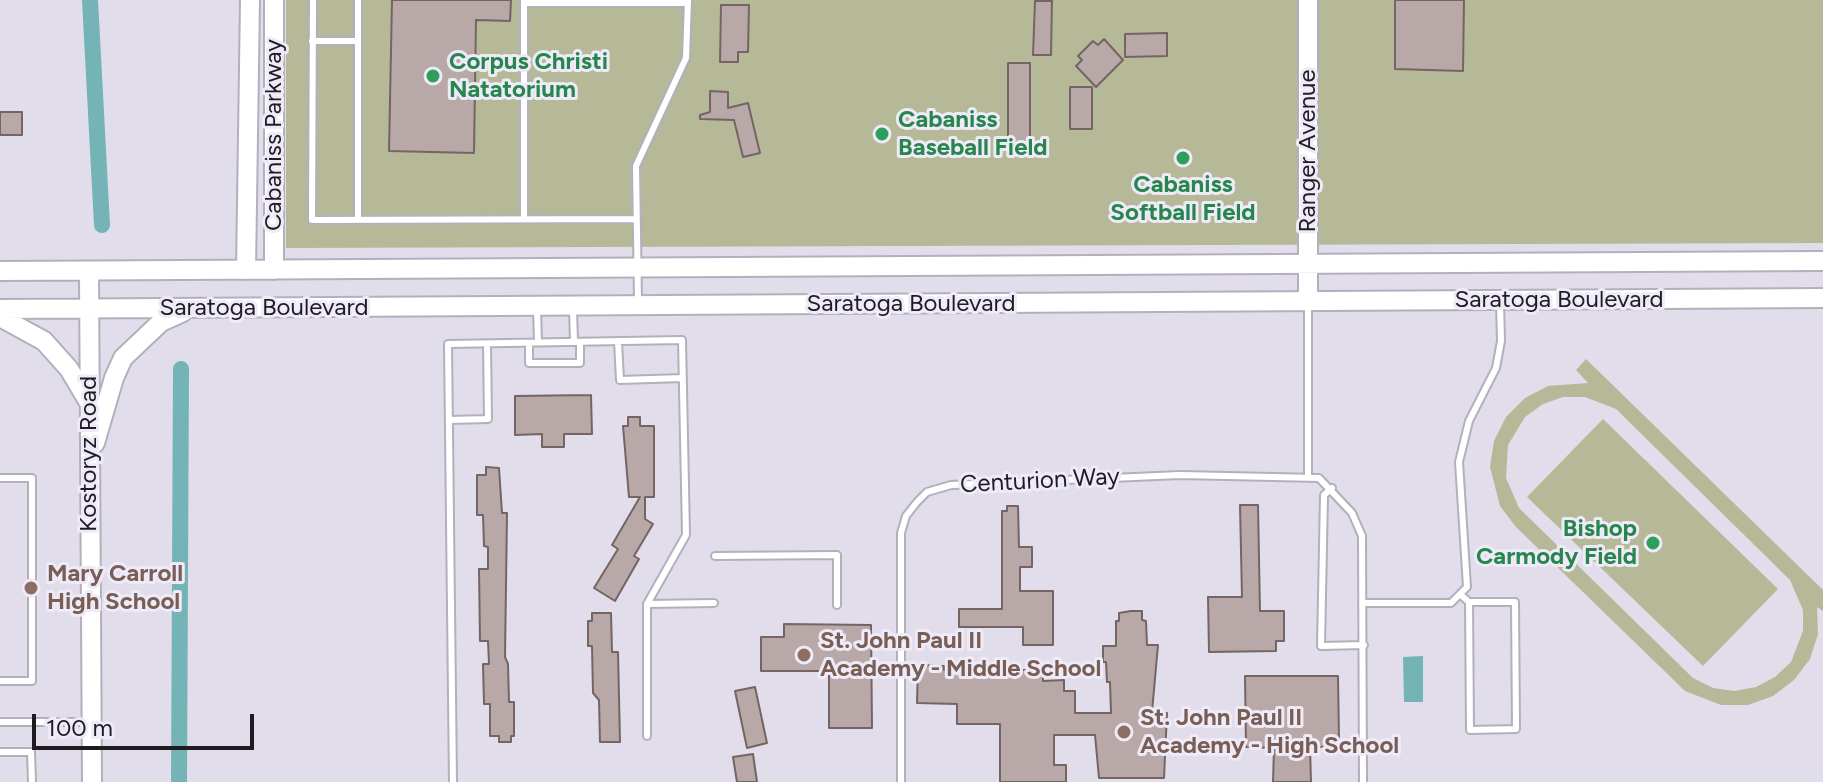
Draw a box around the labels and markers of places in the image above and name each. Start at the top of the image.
place label: Corpus Christi Natatorium [449,48,608,104]
marker: Corpus Christi Natatorium [424,67,442,85]
place label: Cabaniss Baseball Field [898,106,1048,162]
marker: Cabaniss Baseball Field [873,125,891,143]
marker: Cabaniss Softball Field [1174,149,1192,167]
place label: Cabaniss Softball Field [1110,171,1256,227]
place label: Bishop Carmody Field [1476,515,1637,571]
marker: Bishop Carmody Field [1644,534,1662,552]
place label: Mary Carroll High School [47,560,183,616]
marker: Mary Carroll High School [22,579,40,597]
place label: St. John Paul II Academy - Middle School [820,627,1101,683]
marker: St. John Paul II Academy - Middle School [795,646,813,664]
place label: St. John Paul II Academy - High School [1140,704,1399,760]
marker: St. John Paul II Academy - High School [1115,723,1133,741]

